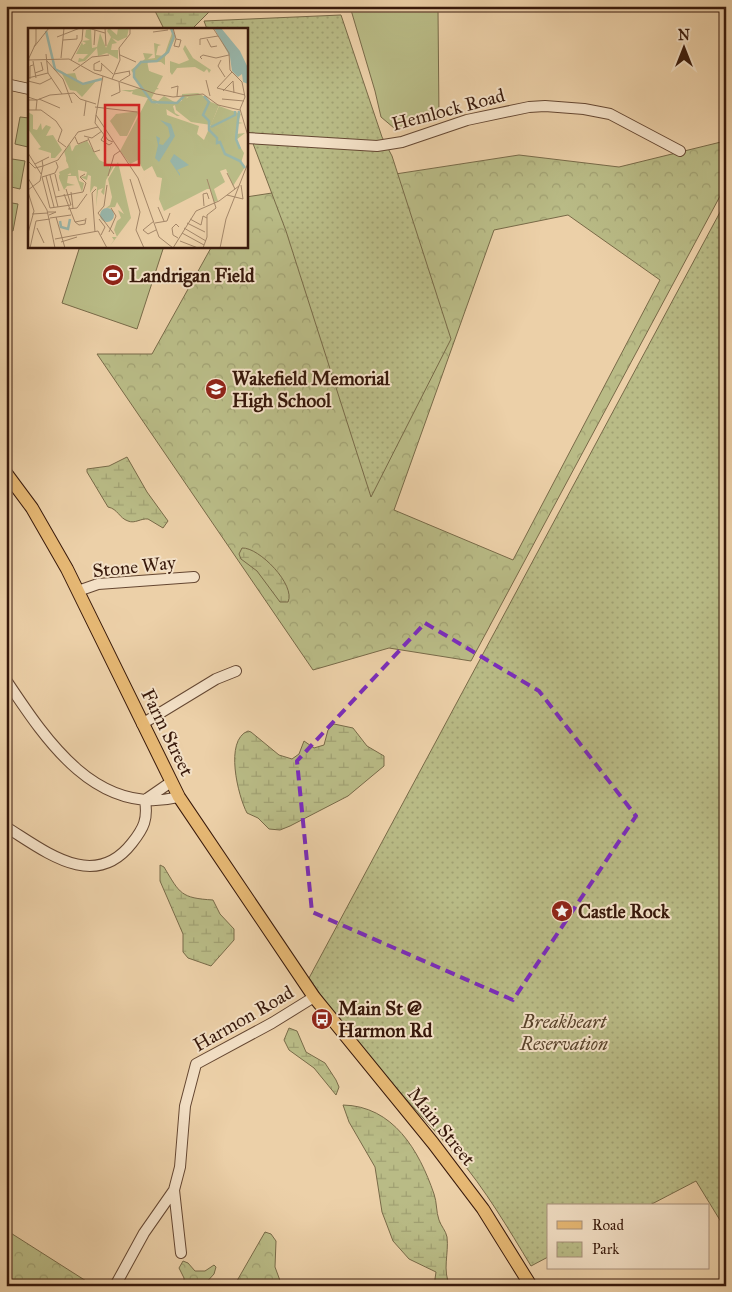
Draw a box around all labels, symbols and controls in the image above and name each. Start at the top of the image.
north arrow [660,22,710,72]
text: N [678,27,690,44]
inset map [28,28,248,248]
street label: Hemlock Road [389,83,508,136]
sports icon: Landrigan Field [101,263,125,287]
place label: Landrigan Field [129,264,255,288]
place label: Wakefield Memorial High School [232,367,391,413]
school or university icon: Wakefield Memorial High School [204,377,228,401]
street label: Stone Way [91,551,178,582]
street label: Farm Street [137,685,199,780]
place icon: Castle Rock [550,899,574,923]
place label: Castle Rock [578,900,671,923]
street label: Harmon Road [189,980,298,1056]
place label: Main St @ Harmon Rd [338,997,433,1042]
bus stop icon: Main St @ Harmon Rd [310,1007,334,1031]
park label: Breakheart Reservation [519,1010,608,1055]
street label: Main Street [403,1082,480,1170]
legend [547,1204,710,1270]
text: Road [592,1216,624,1234]
text: Park [592,1240,619,1258]

